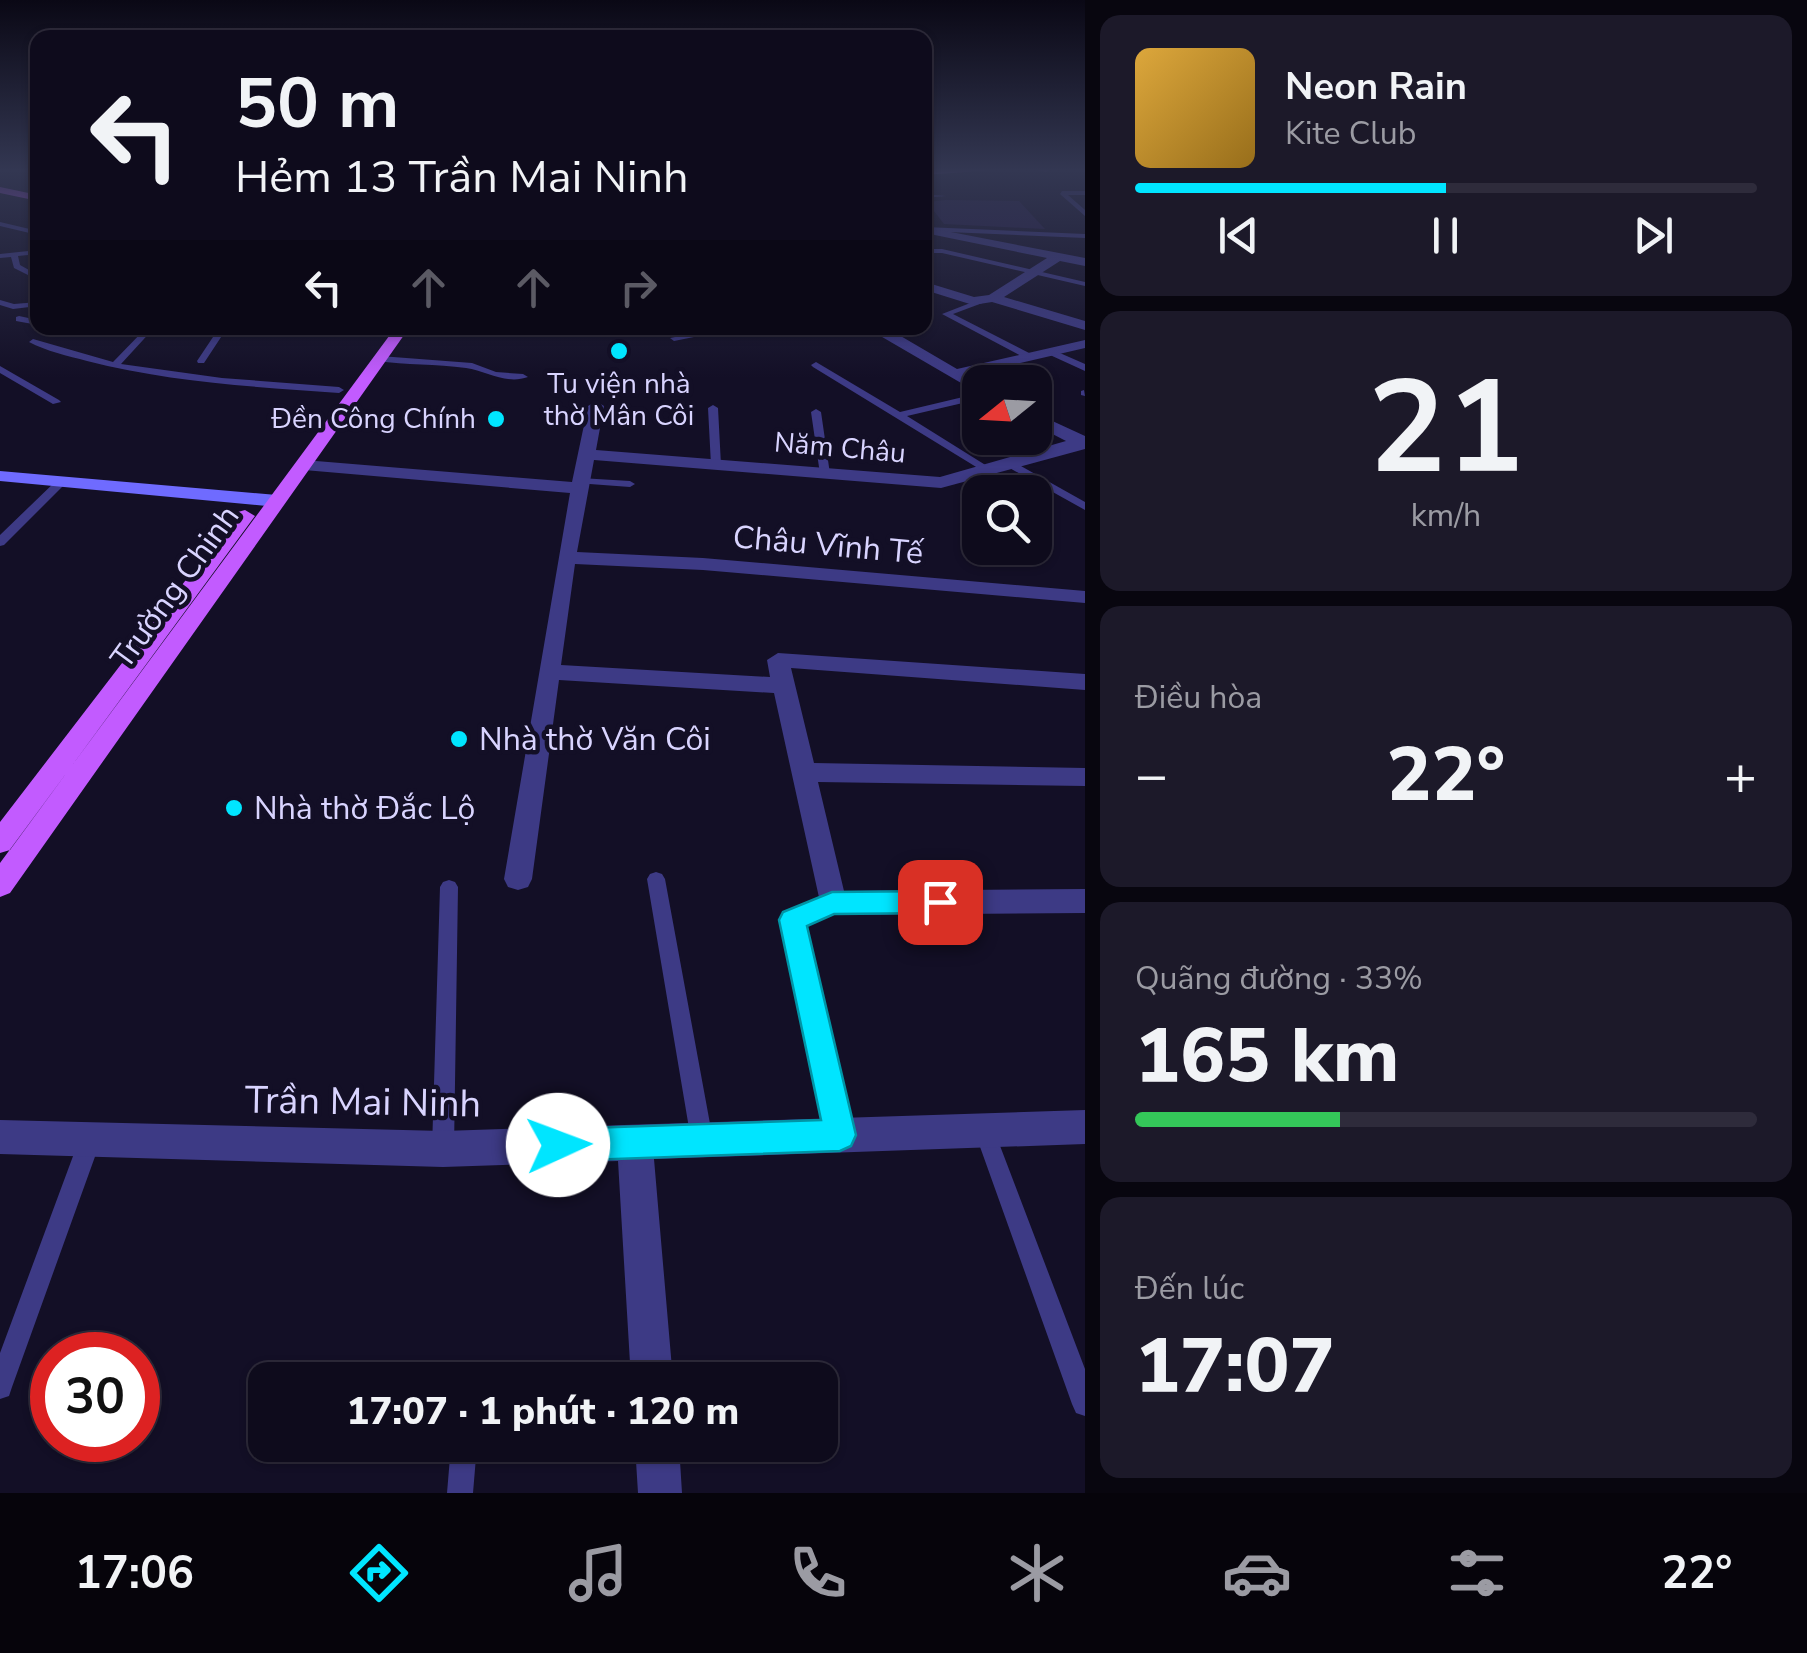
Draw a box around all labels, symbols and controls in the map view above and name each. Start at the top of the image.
text: 50 m [235,56,399,152]
text: Neon Rain [1285,61,1467,112]
icon: left [70,70,200,200]
text: Kite Club [1285,112,1416,155]
text: Hẻm 13 Trần Mai Ninh [235,147,689,208]
icon: previous [1211,208,1266,263]
icon: pause [1418,208,1473,263]
icon: next [1626,208,1681,263]
icon: left [296,260,351,315]
icon: ahead [401,260,456,315]
icon: ahead [506,260,561,315]
icon: right [611,260,666,315]
marker: Tu viện nhà thờ Mân Côi [608,340,630,362]
text: 21 [1368,340,1524,517]
place label: Tu viện nhà thờ Mân Côi [544,365,694,435]
north arrow [962,365,1052,455]
map controls [962,365,1052,565]
place label: Đền Công Chính [270,400,476,438]
marker: Đền Công Chính [485,408,507,430]
street label: Năm Châu [773,423,907,473]
button: search [962,475,1052,565]
text: km/h [1411,494,1481,537]
street label: Trường Chinh [101,496,249,678]
street label: Châu Vĩnh Tế [731,515,926,575]
text: Điều hòa [1135,676,1262,719]
place label: Nhà thờ Văn Côi [479,718,711,761]
text: 22° [1387,724,1505,826]
marker: Nhà thờ Văn Côi [448,728,470,750]
text: − [1135,738,1168,813]
text: + [1724,738,1757,813]
place label: Nhà thờ Đắc Lộ [254,787,475,830]
marker: Nhà thờ Đắc Lộ [223,797,245,819]
pin [898,860,983,945]
icon: arrive [913,875,968,930]
text: Quãng đường · 33% [1135,957,1423,1000]
text: 165 km [1135,1005,1399,1107]
street label: Trần Mai Ninh [244,1074,482,1130]
position arrow [506,1093,610,1197]
text: Đến lúc [1135,1267,1244,1310]
text: 17:07 [1135,1315,1335,1417]
speed limit sign: 30 [30,1332,160,1462]
text: 17:07 · 1 phút · 120 m [347,1386,739,1437]
icon: directions [344,1538,414,1608]
icon: music [563,1538,633,1608]
icon: phone [783,1538,853,1608]
icon: climate [1002,1538,1072,1608]
icon: car [1222,1538,1292,1608]
icon: filters [1442,1538,1512,1608]
text: 17:06 [75,1543,194,1604]
text: 22° [1661,1543,1732,1604]

